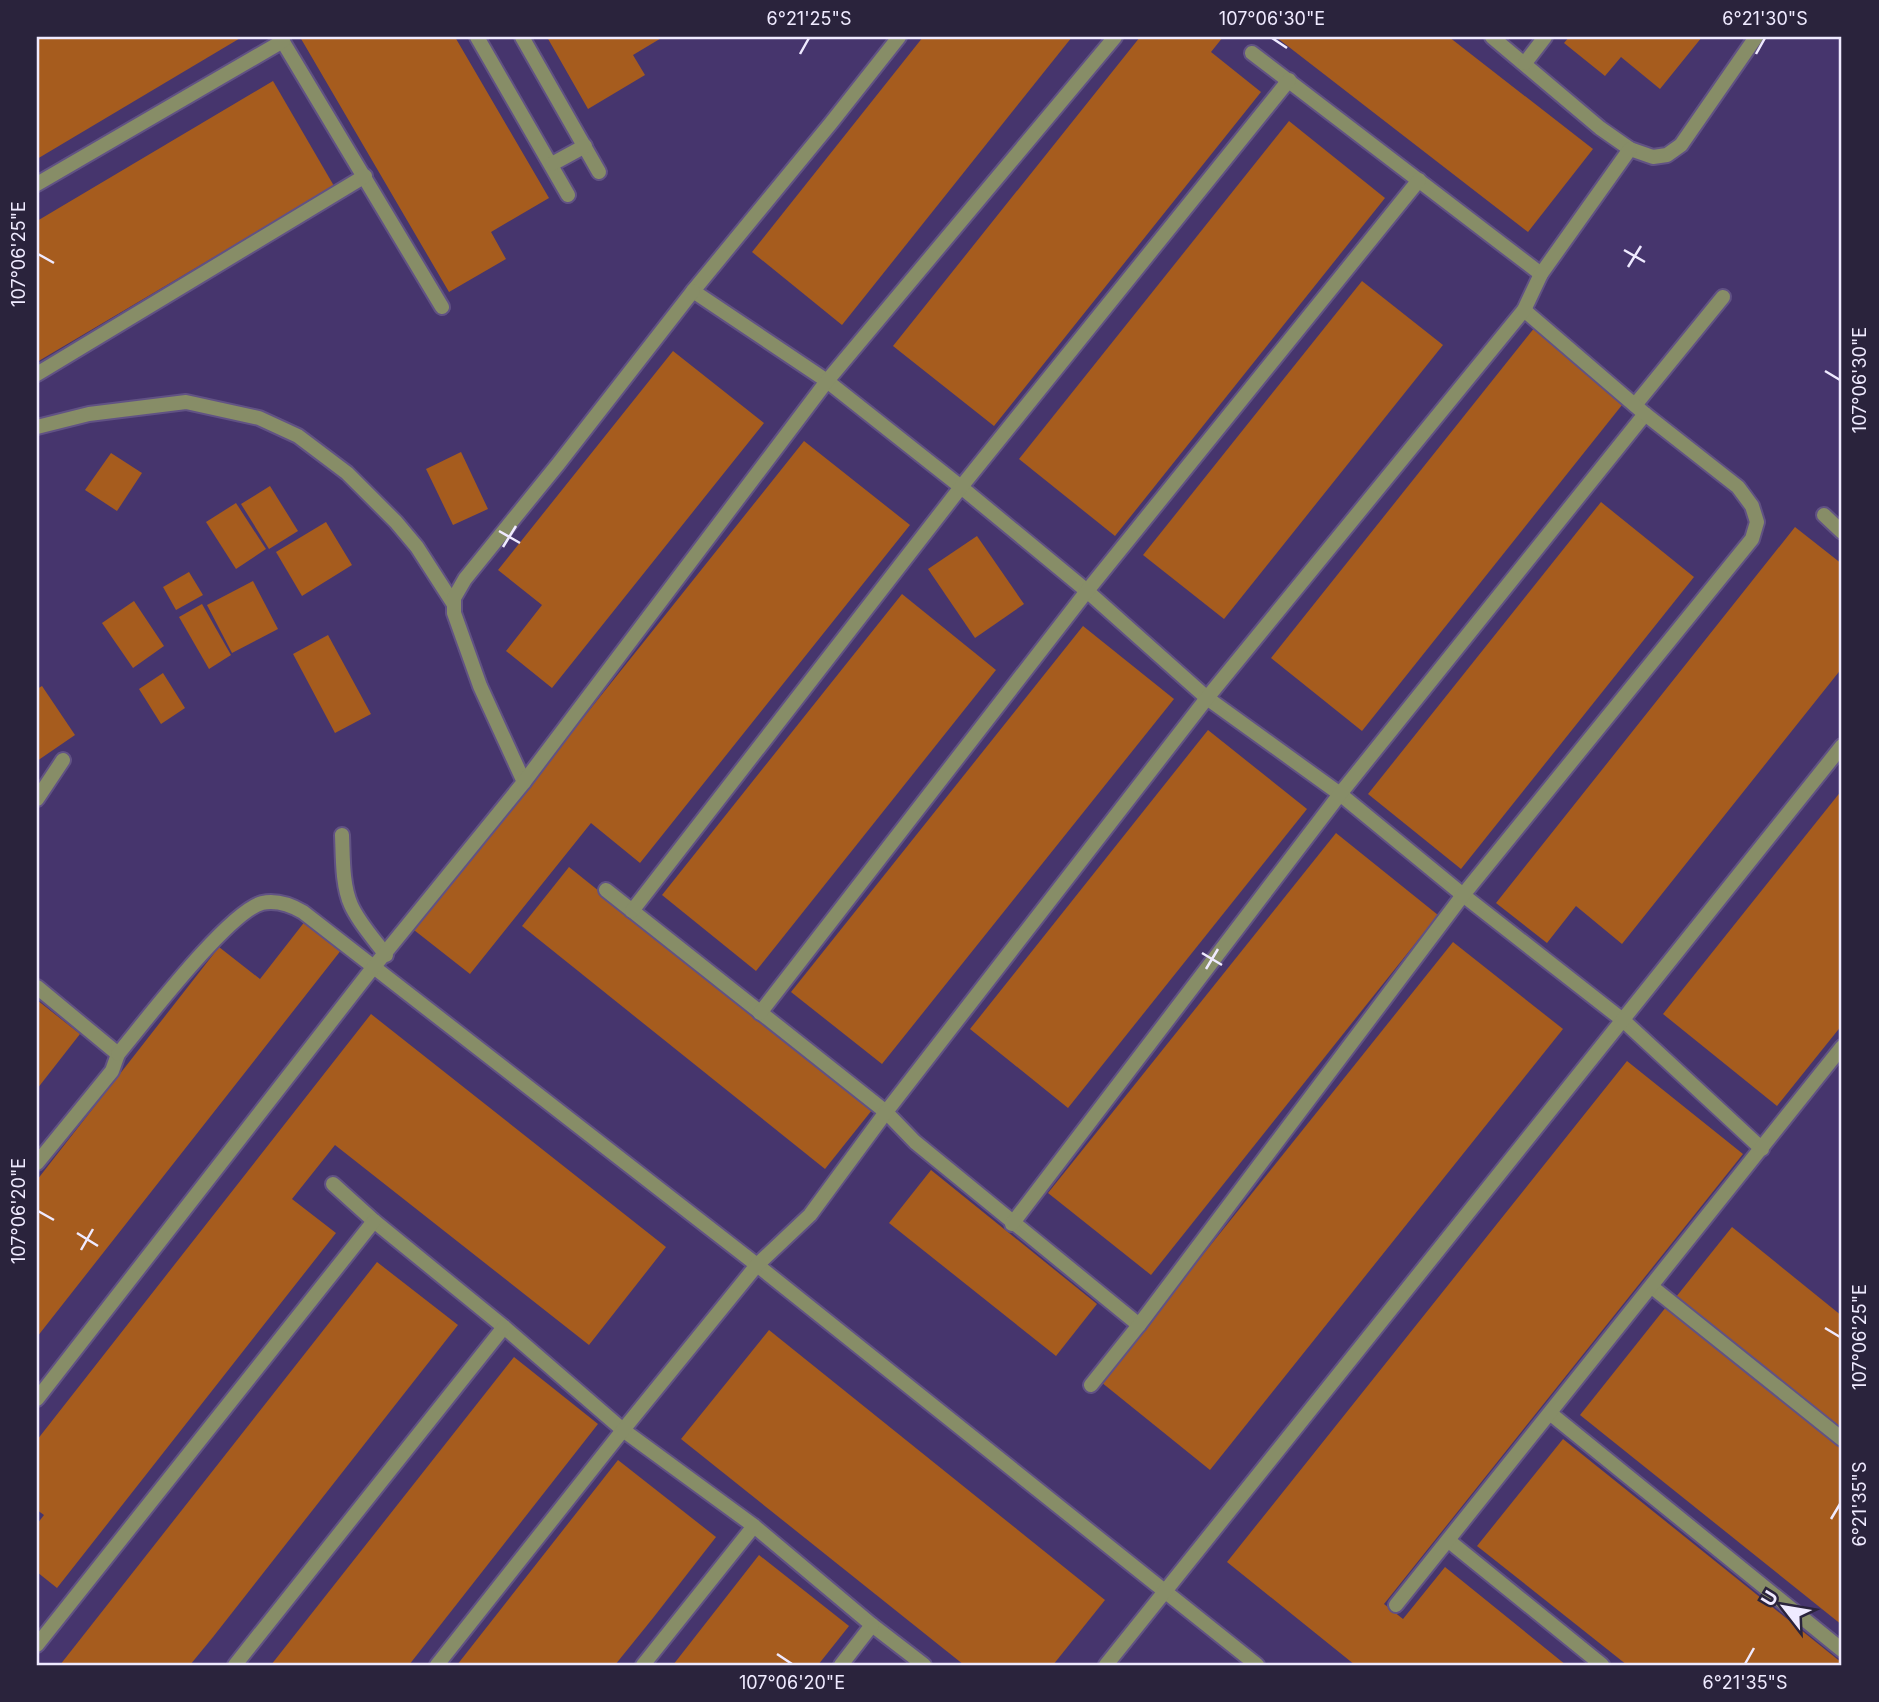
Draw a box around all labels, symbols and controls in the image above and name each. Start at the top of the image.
text: 6°21'25"S [767,8,851,29]
text: 107°06'30"E [1219,8,1325,29]
text: 6°21'30"S [1722,8,1808,29]
text: 107°06'25"E [8,201,29,307]
text: 107°06'30"E [1849,327,1870,433]
text: 107°06'20"E [8,1158,29,1264]
text: 107°06'25"E [1849,1284,1870,1390]
text: 6°21'35"S [1849,1461,1870,1547]
north arrow [1750,1572,1820,1642]
text: U [1756,1587,1783,1610]
text: 107°06'20"E [739,1672,845,1693]
text: 6°21'35"S [1702,1672,1788,1693]

